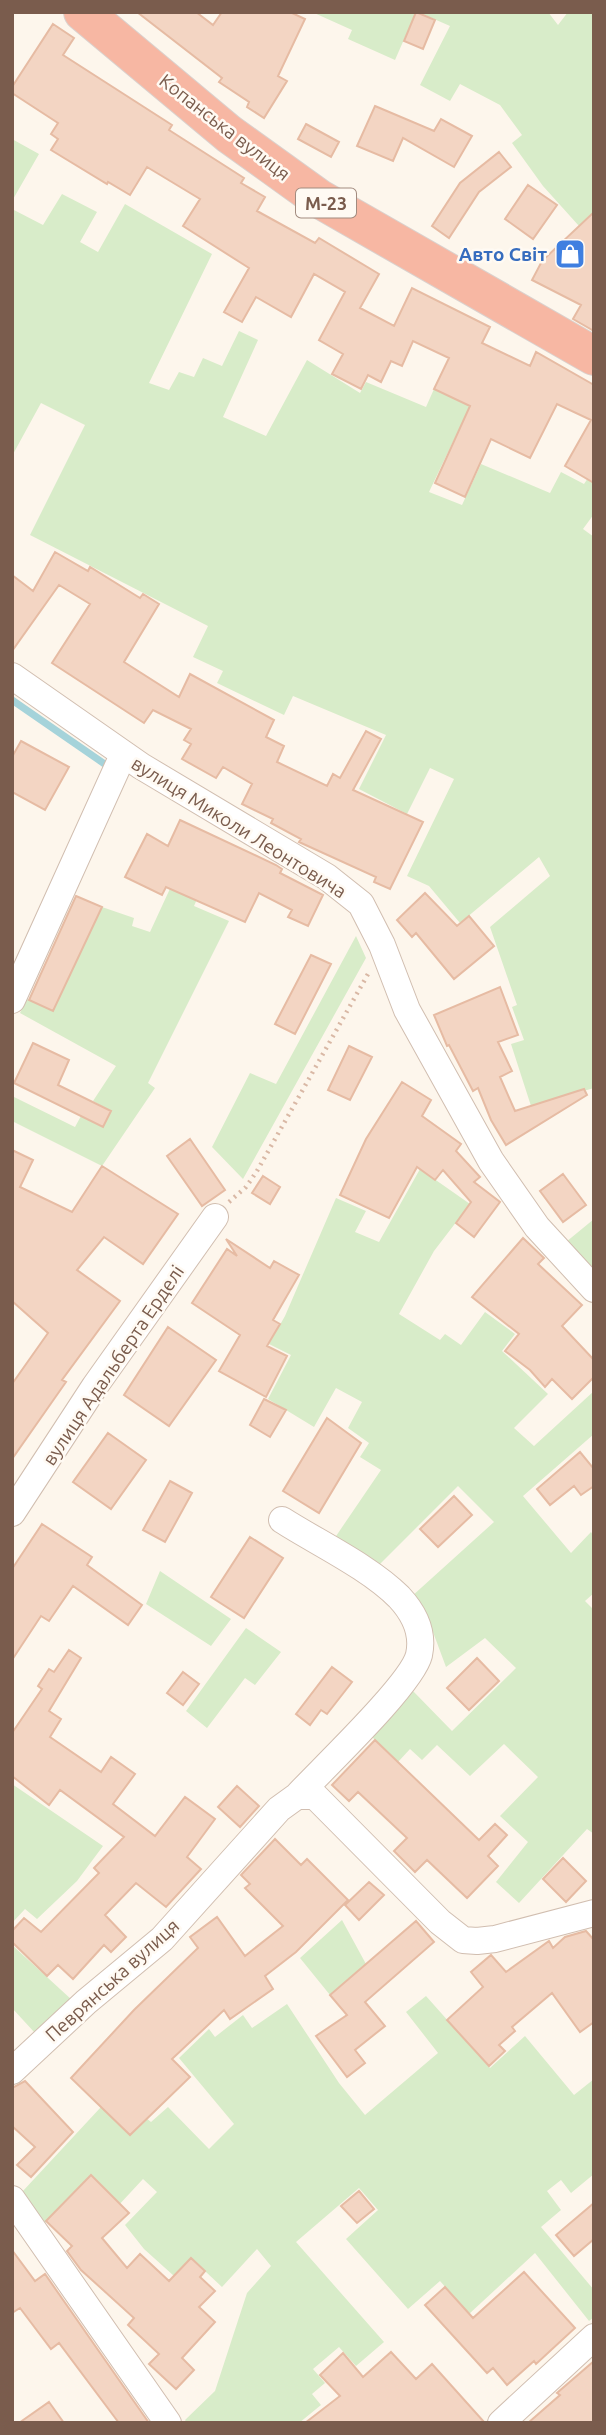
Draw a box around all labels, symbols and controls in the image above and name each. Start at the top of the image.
street label: Копанська вулиця [155,69,295,185]
road number: М-23 [296,188,356,218]
shop icon: Авто Світ [553,237,587,271]
place label: Авто Світ [459,243,547,265]
street label: вулиця Миколи Леонтовича [128,752,350,902]
street label: вулиця Адальберта Ерделі [38,1261,188,1469]
street label: Певрянська вулиця [41,1914,183,2046]

